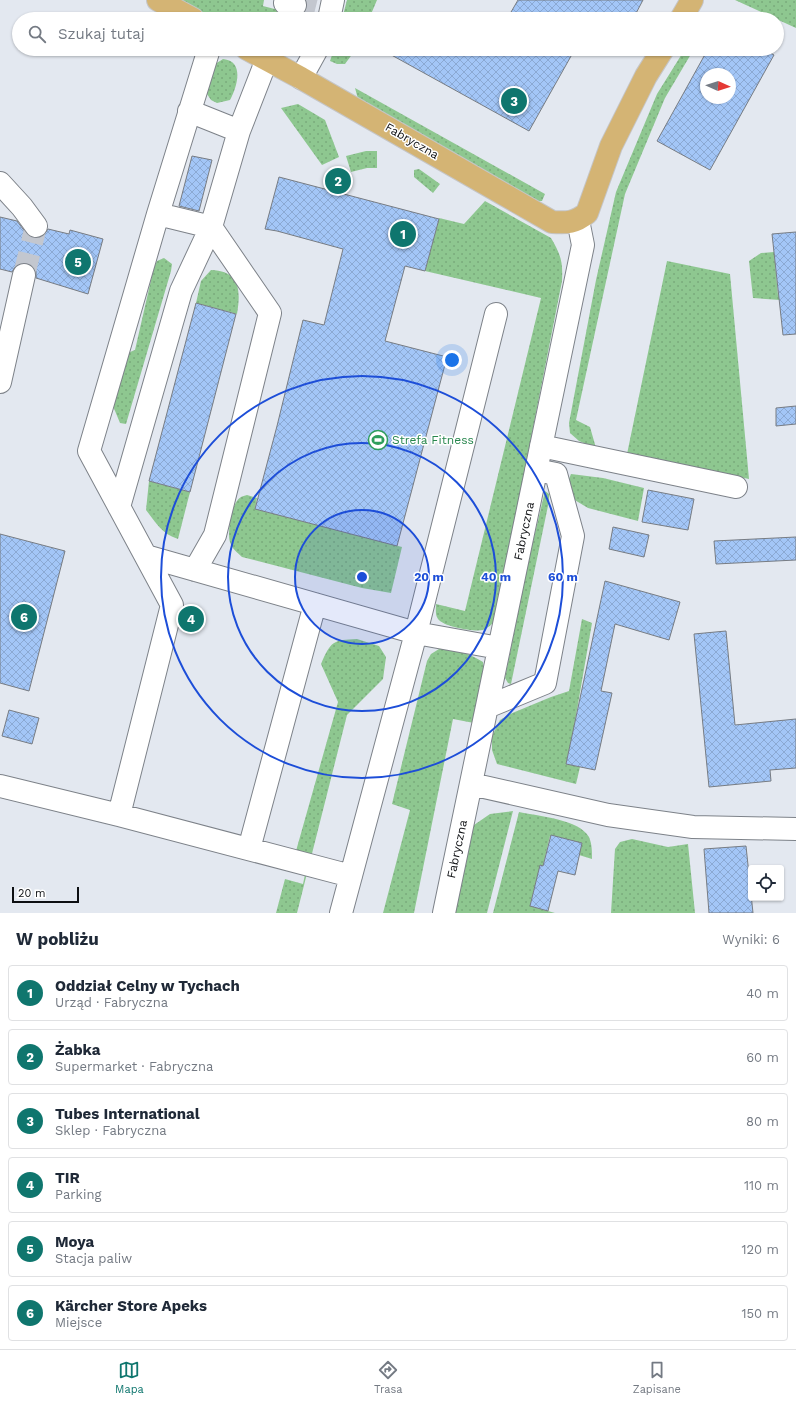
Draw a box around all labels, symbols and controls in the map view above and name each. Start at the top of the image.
search box [12,12,784,56]
icon: search [26,23,48,45]
text: Szukaj tutaj [58,25,145,43]
north arrow [700,68,736,104]
pin: 3 [501,86,527,116]
street label: Fabryczna [383,120,441,162]
pin: 2 [325,166,351,196]
pin: 1 [390,219,416,249]
pin: 5 [65,247,91,277]
your location [442,350,462,370]
sports icon: Strefa Fitness [367,429,389,451]
place label: Strefa Fitness [392,433,474,447]
street label: Fabryczna [511,500,537,562]
centre of rings [355,570,369,584]
text: 20 m [414,570,444,584]
text: 40 m [481,570,511,584]
text: 60 m [548,570,578,584]
pin: 6 [11,602,37,632]
pin: 4 [178,604,204,634]
street label: Fabryczna [444,818,470,880]
map controls [748,865,784,901]
button: locate [748,865,784,901]
scale bar [12,885,79,904]
text: 20 m [18,887,46,900]
text: W pobliżu [16,929,99,949]
text: Wyniki: 6 [722,932,780,947]
text: Oddział Celny w Tychach [55,977,240,995]
text: 1 [27,986,33,1001]
text: 40 m [746,986,779,1001]
text: Urząd · Fabryczna [55,995,168,1010]
text: Żabka [55,1041,101,1059]
text: 2 [26,1050,34,1065]
text: 60 m [746,1050,779,1065]
text: Supermarket · Fabryczna [55,1059,213,1074]
text: Tubes International [55,1105,200,1123]
text: 3 [26,1114,34,1129]
text: 80 m [746,1114,779,1129]
text: Sklep · Fabryczna [55,1123,167,1138]
text: TIR [55,1169,80,1187]
text: 4 [26,1178,34,1193]
text: 110 m [744,1178,779,1193]
text: Parking [55,1187,101,1202]
text: Moya [55,1233,94,1251]
text: 5 [26,1242,34,1257]
text: 120 m [741,1242,779,1257]
text: Stacja paliw [55,1251,132,1266]
text: Kärcher Store Apeks [55,1297,207,1315]
text: 6 [26,1306,34,1321]
text: 150 m [741,1306,779,1321]
text: Miejsce [55,1315,102,1330]
tab: Mapa [115,1359,144,1396]
tab: Trasa [374,1359,402,1396]
tab: Zapisane [633,1359,681,1396]

